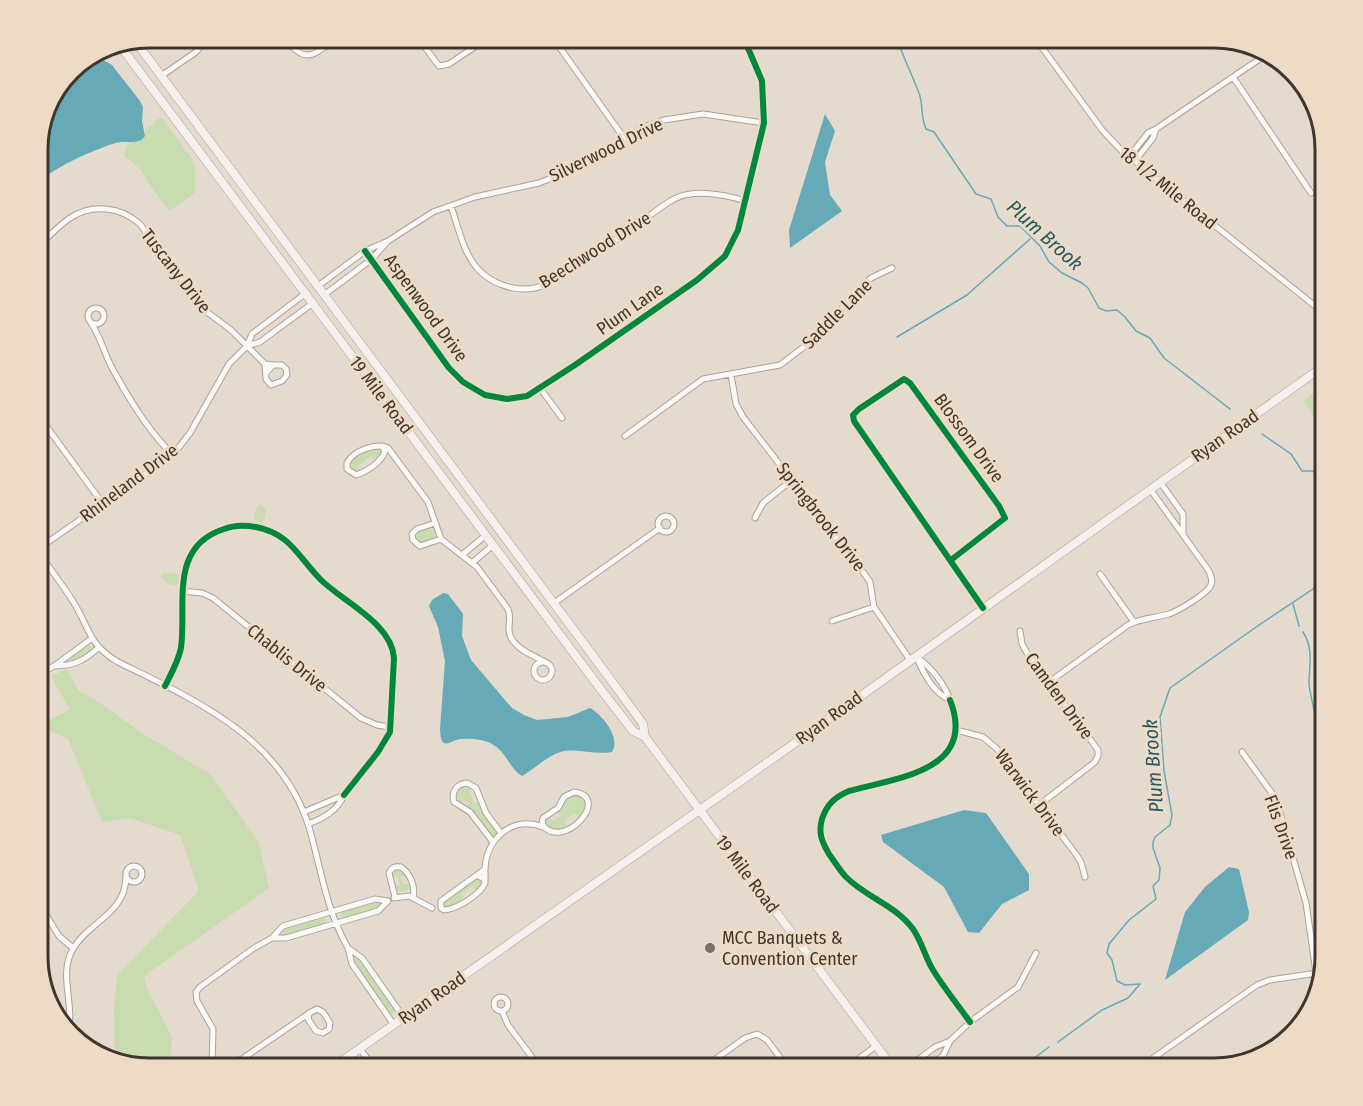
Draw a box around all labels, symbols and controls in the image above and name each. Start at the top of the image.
street label: Silverwood Drive [546,113,667,187]
street label: 18 1/2 Mile Road [1115,142,1221,234]
water label: Plum Brook [1002,195,1088,275]
street label: Beechwood Drive [535,207,655,293]
street label: Tuscany Drive [136,225,216,318]
street label: Aspenwood Drive [380,250,473,366]
street label: Saddle Lane [797,274,877,354]
street label: Plum Lane [592,278,668,340]
street label: 19 Mile Road [344,351,418,439]
street label: Blossom Drive [929,389,1009,487]
street label: Ryan Road [1187,405,1263,467]
street label: Rhineland Drive [76,439,182,527]
street label: Springbrook Drive [772,458,870,576]
street label: Chablis Drive [243,619,331,697]
street label: Camden Drive [1020,648,1098,744]
street label: Ryan Road [791,686,867,750]
water label: Plum Brook [1138,718,1168,814]
street label: Warwick Drive [990,745,1070,841]
street label: Flis Drive [1259,792,1303,862]
street label: 19 Mile Road [710,830,784,918]
place label: MCC Banquets & Convention Center [722,927,858,970]
marker: MCC Banquets & Convention Center [703,941,717,955]
street label: Ryan Road [394,967,470,1029]

